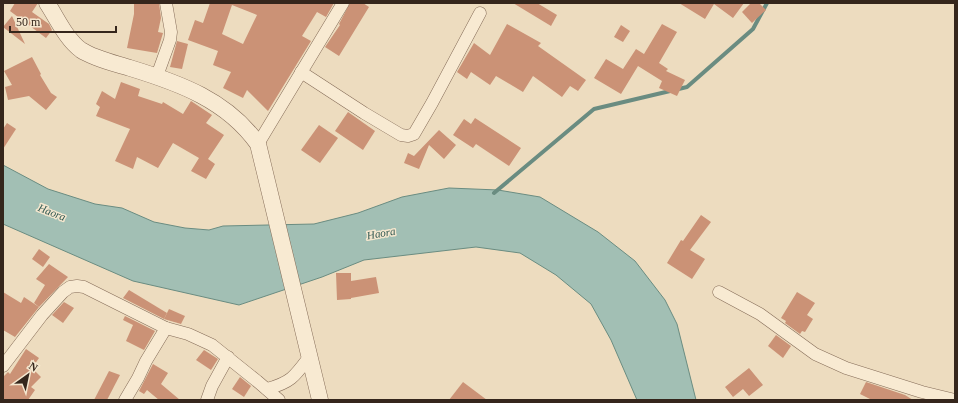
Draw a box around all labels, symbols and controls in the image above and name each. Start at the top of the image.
scale bar [10,8,116,34]
text: 50 m [16,15,41,29]
water label: Haora [36,201,68,223]
water label: Haora [365,225,397,242]
north arrow [8,355,48,395]
text: N [27,359,40,374]

